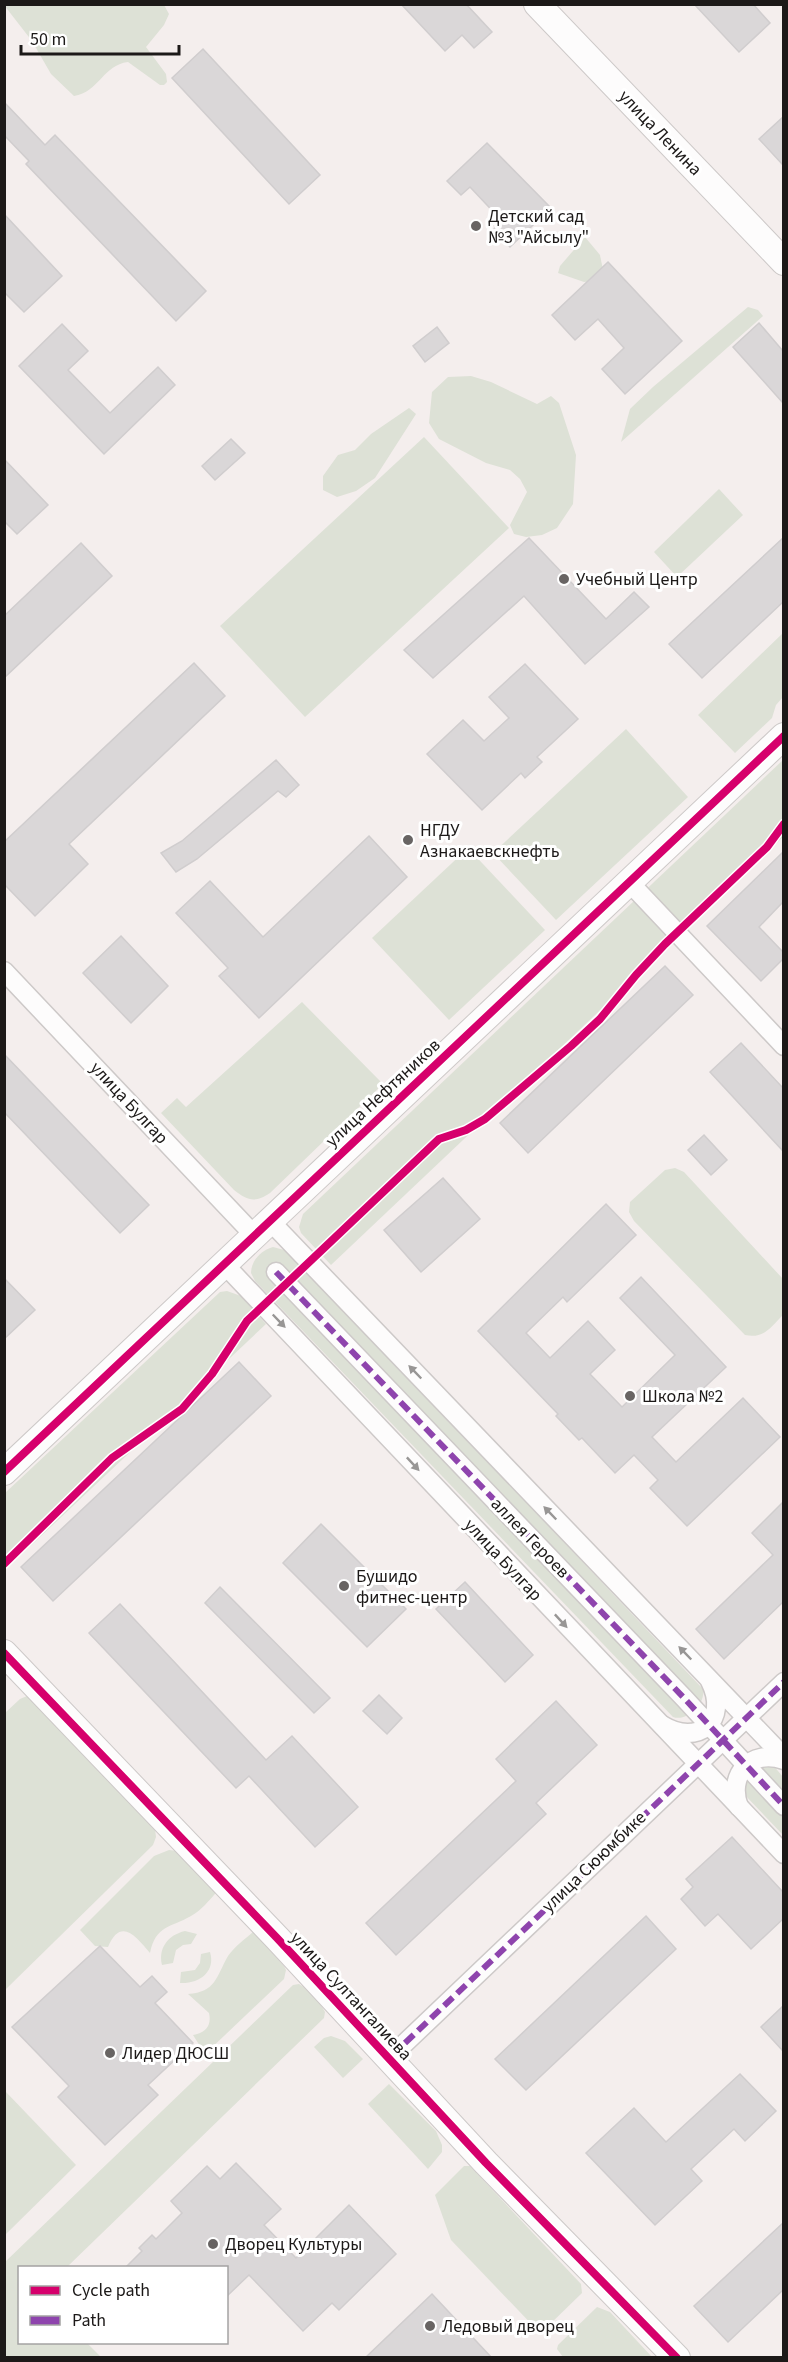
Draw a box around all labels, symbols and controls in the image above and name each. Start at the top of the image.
scale bar [21,18,178,56]
text: 50 m [30,27,66,52]
street label: улица Ленина [613,85,707,181]
place label: Детский сад №3 "Айсылу" [488,204,589,250]
marker: Детский сад №3 "Айсылу" [469,219,483,233]
place label: Учебный Центр [576,567,698,592]
marker: Учебный Центр [557,572,571,586]
place label: НГДУ Азнакаевскнефть [420,818,560,864]
marker: НГДУ Азнакаевскнефть [401,833,415,847]
street label: улица Нефтяников [320,1033,446,1153]
street label: улица Булгар [84,1056,174,1150]
one-way arrow [272,1314,286,1329]
one-way arrow [409,1366,423,1380]
place label: Школа №2 [642,1384,723,1409]
marker: Школа №2 [623,1389,637,1403]
one-way arrow [405,1456,419,1470]
street label: аллея Героев [485,1492,575,1584]
one-way arrow [544,1506,558,1520]
street label: улица Булгар [458,1513,548,1607]
place label: Бушидо фитнес-центр [356,1564,468,1610]
marker: Бушидо фитнес-центр [337,1579,351,1593]
one-way arrow [554,1613,568,1628]
one-way arrow [679,1647,693,1661]
street label: улица Сююмбике [536,1806,652,1918]
street label: улица Султангалиева [284,1926,418,2066]
place label: Лидер ДЮСШ [122,2041,229,2066]
marker: Лидер ДЮСШ [103,2046,117,2060]
place label: Дворец Культуры [225,2232,362,2257]
marker: Дворец Культуры [206,2237,220,2251]
legend [18,2266,228,2344]
text: Cycle path [72,2278,150,2303]
text: Path [72,2308,106,2333]
place label: Ледовый дворец [442,2314,574,2339]
marker: Ледовый дворец [423,2319,437,2333]

